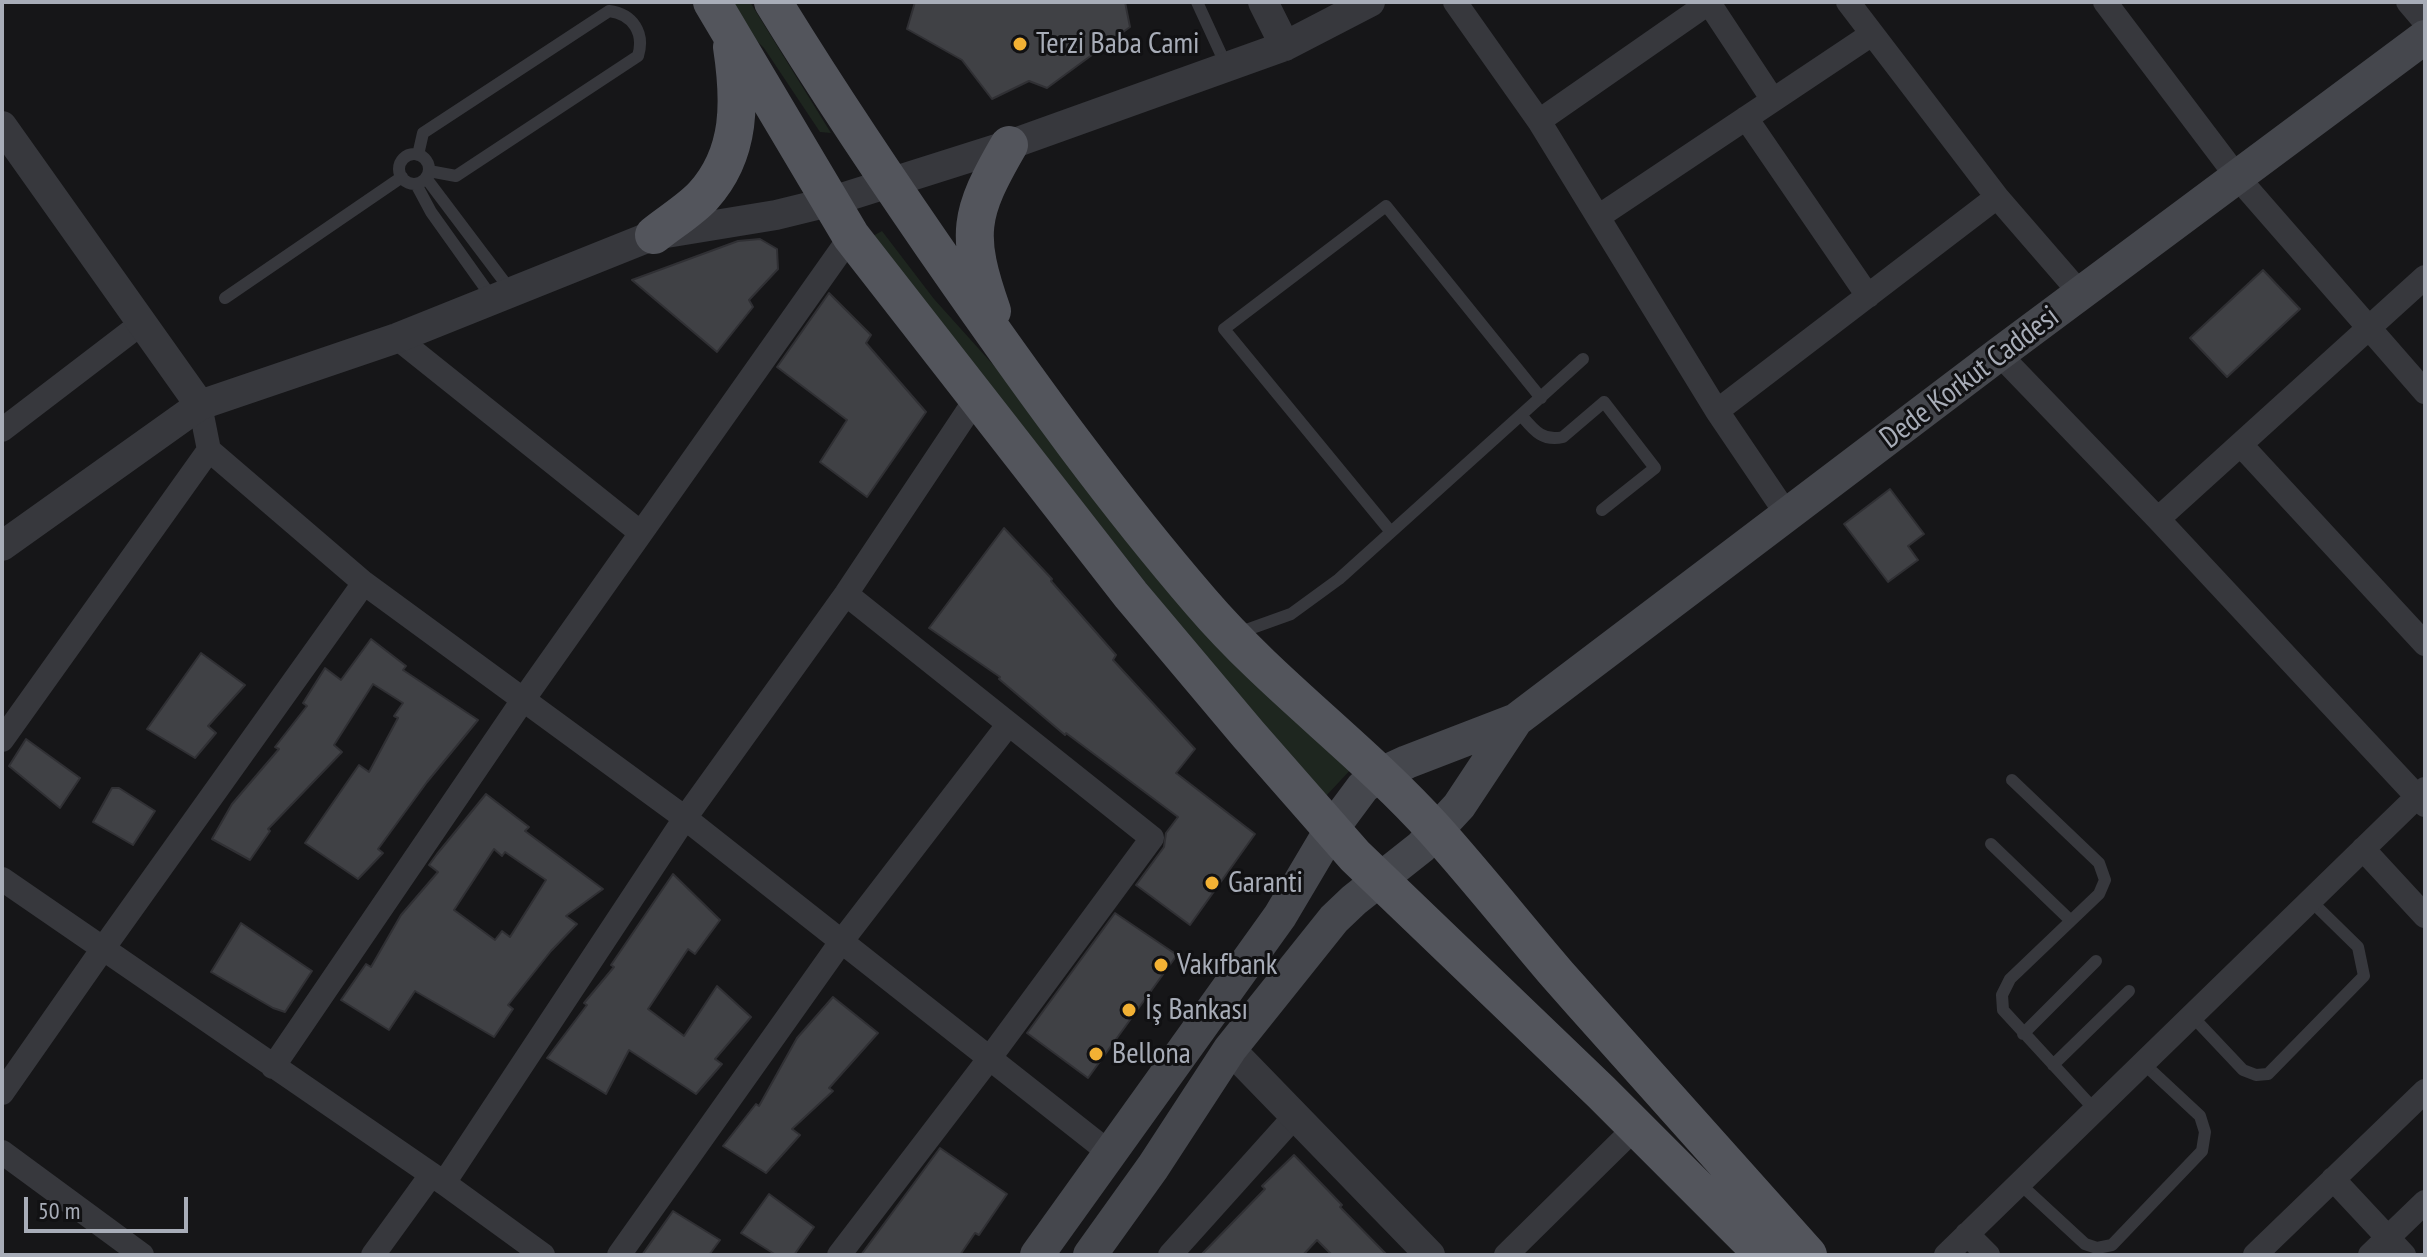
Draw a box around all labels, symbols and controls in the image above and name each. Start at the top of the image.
place label: Terzi Baba Cami [1036,26,1199,62]
marker: Terzi Baba Cami [1011,35,1029,53]
street label: Dede Korkut Caddesi [1874,299,2066,457]
place label: Garanti [1228,865,1303,901]
marker: Garanti [1203,874,1221,892]
place label: Vakıfbank [1177,947,1277,983]
marker: Vakıfbank [1152,956,1170,974]
place label: İş Bankası [1145,992,1248,1028]
marker: İş Bankası [1120,1001,1138,1019]
place label: Bellona [1112,1036,1191,1072]
marker: Bellona [1087,1045,1105,1063]
scale bar [28,1181,192,1231]
text: 50 m [38,1195,80,1226]

